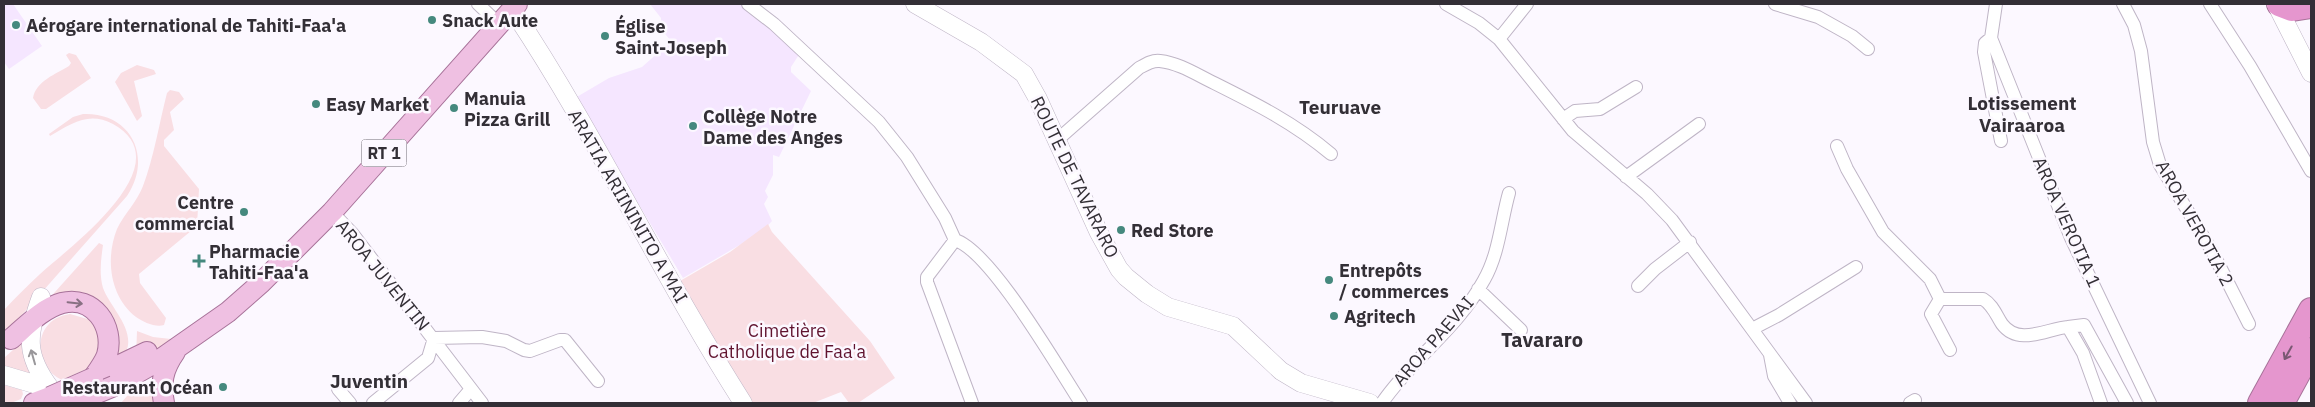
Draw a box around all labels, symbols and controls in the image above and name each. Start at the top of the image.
place label: Snack Aute [442,9,538,32]
place label: Aérogare international de Tahiti-Faa'a [26,14,346,37]
marker: Snack Aute [426,14,438,26]
place label: Église Saint-Joseph [615,14,727,59]
marker: Aérogare international de Tahiti-Faa'a [10,19,22,31]
marker: Église Saint-Joseph [599,30,611,42]
place label: Manuia Pizza Grill [464,87,551,131]
district label: Lotissement Vairaaroa [1967,91,2077,137]
street label: ROUTE DE TAVARARO [1026,92,1124,262]
place label: Easy Market [326,93,429,116]
district label: Teuruave [1299,95,1381,119]
marker: Easy Market [310,98,322,110]
marker: Manuia Pizza Grill [448,102,460,114]
street label: ARATIA ARIININITO A MAI [563,105,693,307]
place label: Collège Notre Dame des Anges [703,105,843,149]
marker: Collège Notre Dame des Anges [687,120,699,132]
road number: RT 1 [362,140,406,167]
street label: AROA VEROTIA 1 [2028,153,2106,291]
street label: AROA VEROTIA 2 [2151,156,2239,290]
place label: Centre commercial [135,191,235,235]
marker: Centre commercial [238,206,250,218]
street label: AROA JUVENTIN [331,215,435,335]
place label: Red Store [1131,219,1214,242]
marker: Red Store [1115,224,1127,236]
place label: Pharmacie Tahiti-Faa'a [209,240,309,284]
marker: Pharmacie Tahiti-Faa'a [193,255,205,267]
place label: Entrepôts / commerces [1339,259,1449,303]
marker: Entrepôts / commerces [1323,274,1335,286]
street label: AROA PAEVAI [1388,291,1478,391]
one-way arrow [67,298,83,308]
place label: Agritech [1344,305,1416,328]
marker: Agritech [1328,310,1340,322]
park label: Cimetière Catholique de Faa'a [708,319,867,363]
district label: Tavararo [1501,326,1583,353]
one-way arrow [2282,345,2292,360]
one-way arrow [27,349,37,365]
district label: Juventin [330,369,408,393]
place label: Restaurant Océan [62,376,213,399]
marker: Restaurant Océan [217,381,229,393]

